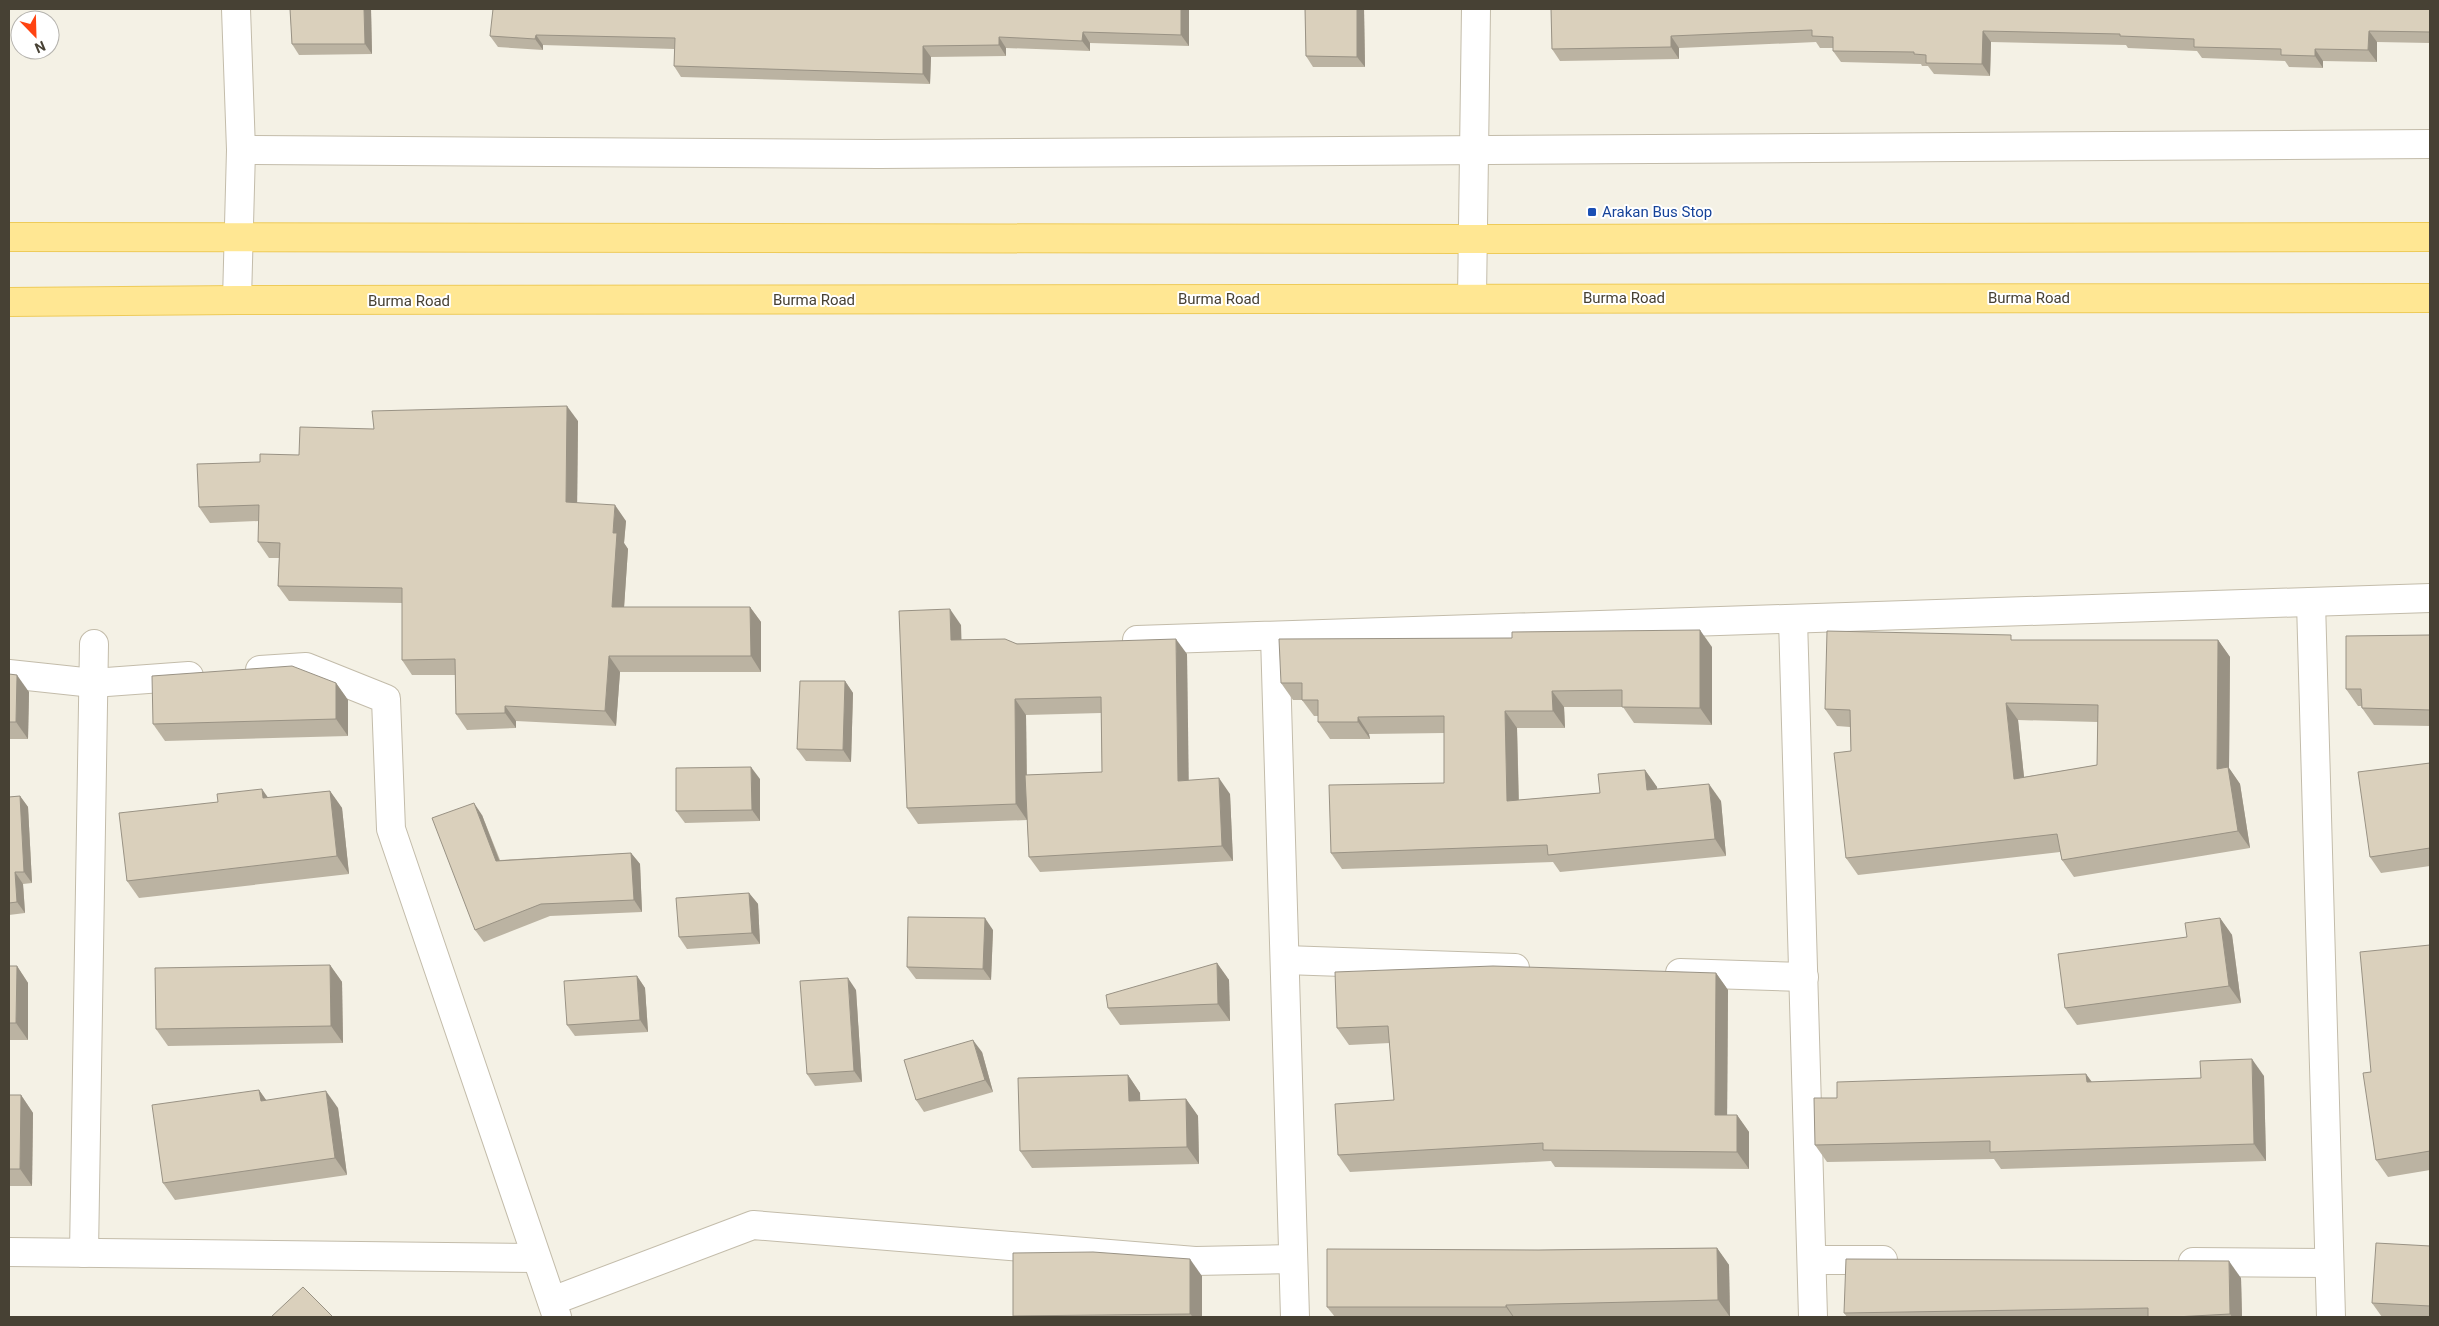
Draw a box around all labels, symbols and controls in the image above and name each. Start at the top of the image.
north arrow [10,10,60,60]
text: N [32,38,48,56]
place label: Arakan Bus Stop [1602,203,1712,221]
marker: Arakan Bus Stop [1586,206,1598,218]
street label: Burma Road [1583,289,1665,307]
street label: Burma Road [1988,289,2070,307]
street label: Burma Road [1178,290,1260,308]
street label: Burma Road [773,291,855,309]
street label: Burma Road [368,292,450,310]

